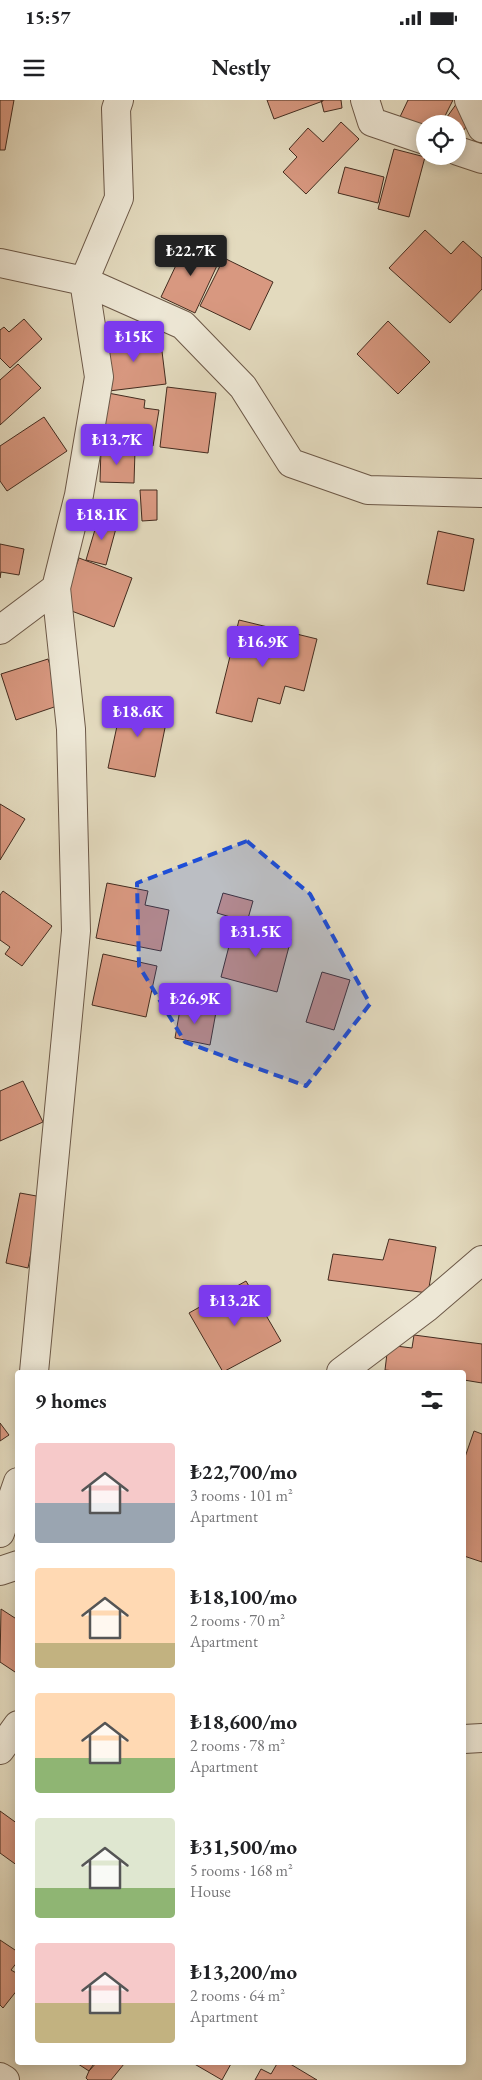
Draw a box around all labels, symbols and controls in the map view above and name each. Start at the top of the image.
text: 15:57 [25,5,71,30]
text: Nestly [211,53,271,82]
icon: menu [20,54,48,82]
icon: search [434,54,462,82]
map controls [416,115,466,165]
button: locate [416,115,466,165]
pin: ₺22.7K [150,234,232,277]
text: ₺22.7K [166,240,216,261]
pin: ₺15K [104,320,164,363]
text: ₺15K [115,326,153,347]
pin: ₺13.7K [76,424,158,466]
text: ₺13.7K [92,429,142,450]
pin: ₺18.1K [61,498,143,541]
text: ₺18.1K [77,504,127,525]
pin: ₺16.9K [222,626,304,668]
text: ₺16.9K [238,631,288,652]
pin: ₺18.6K [97,696,179,738]
text: ₺18.6K [113,701,163,722]
pin: ₺31.5K [215,916,297,958]
text: ₺31.5K [231,921,281,942]
pin: ₺26.9K [154,982,236,1025]
text: ₺26.9K [170,988,220,1009]
pin: ₺13.2K [194,1284,276,1327]
text: ₺13.2K [210,1290,260,1311]
icon: filters [418,1386,446,1414]
text: 9 homes [35,1387,107,1414]
text: ₺22,700/mo [190,1458,297,1485]
icon: home [75,1463,135,1523]
text: 3 rooms · 101 m² [190,1485,293,1506]
text: Apartment [190,1506,258,1527]
text: ₺18,100/mo [190,1583,297,1610]
icon: home [75,1588,135,1648]
text: 2 rooms · 70 m² [190,1610,285,1631]
text: Apartment [190,1631,258,1652]
text: ₺18,600/mo [190,1708,297,1735]
icon: home [75,1713,135,1773]
text: 2 rooms · 78 m² [190,1735,285,1756]
text: Apartment [190,1756,258,1777]
text: ₺31,500/mo [190,1833,297,1860]
icon: home [75,1838,135,1898]
text: 5 rooms · 168 m² [190,1860,293,1881]
text: House [190,1881,231,1902]
text: ₺13,200/mo [190,1958,297,1985]
icon: home [75,1963,135,2023]
text: 2 rooms · 64 m² [190,1985,285,2006]
text: Apartment [190,2006,258,2027]

